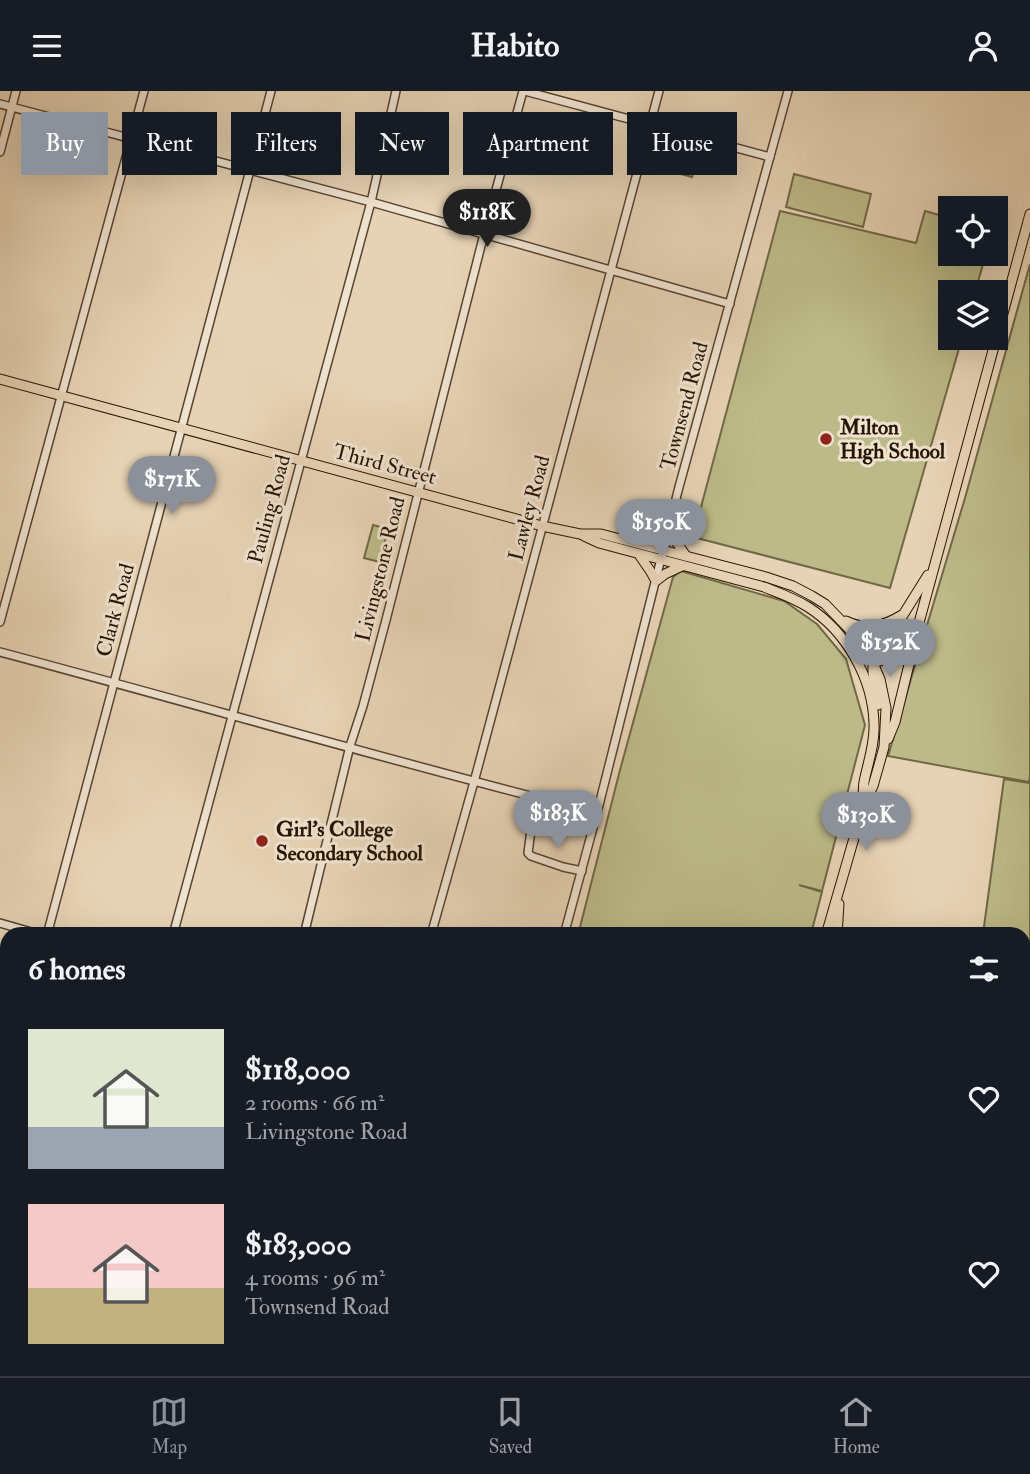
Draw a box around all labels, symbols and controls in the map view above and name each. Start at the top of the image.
text: Habito [471,26,559,66]
icon: menu [28,27,66,65]
icon: person [964,27,1002,65]
chip: Buy [21,112,108,175]
chip: Rent [122,112,217,175]
chip: Filters [231,112,341,175]
chip: New [355,112,449,175]
chip: Apartment [463,112,613,175]
chip: House [627,112,737,175]
pin: $118K [438,190,536,249]
map controls [938,196,1008,350]
button: locate [938,196,1008,266]
text: $118K [459,197,515,226]
button: layers [938,280,1008,350]
street label: Townsend Road [654,338,715,473]
place label: Milton High School [839,414,946,465]
marker: Milton High School [818,431,834,447]
street label: Third Street [331,438,439,491]
street label: Pauling Road [242,451,297,567]
street label: Lawley Road [502,452,557,564]
pin: $171K [123,457,221,516]
text: $171K [144,464,200,493]
street label: Livingstone Road [349,493,412,644]
pin: $150K [612,499,710,559]
text: $150K [632,507,690,536]
street label: Clark Road [90,560,141,660]
pin: $152K [841,619,939,679]
text: $152K [861,627,919,656]
pin: $183K [509,791,607,850]
pin: $130K [817,793,915,852]
text: $183K [530,798,586,827]
text: $130K [837,800,895,829]
place label: Girl's College Secondary School [276,816,423,867]
marker: Girl's College Secondary School [254,833,270,849]
icon: filters [965,950,1003,988]
text: 6 homes [28,951,126,988]
text: $118,000 [245,1051,351,1088]
icon: home [84,1057,168,1141]
icon: heart [965,1080,1003,1118]
text: 2 rooms · 66 m² [245,1088,384,1117]
text: Livingstone Road [245,1117,408,1146]
text: $183,000 [245,1226,352,1263]
icon: home [84,1232,168,1316]
icon: heart [965,1255,1003,1293]
text: 4 rooms · 96 m² [245,1263,385,1292]
text: Townsend Road [245,1292,390,1321]
tab: Map [150,1393,188,1459]
tab: Saved [489,1393,532,1459]
tab: Home [833,1393,880,1459]

